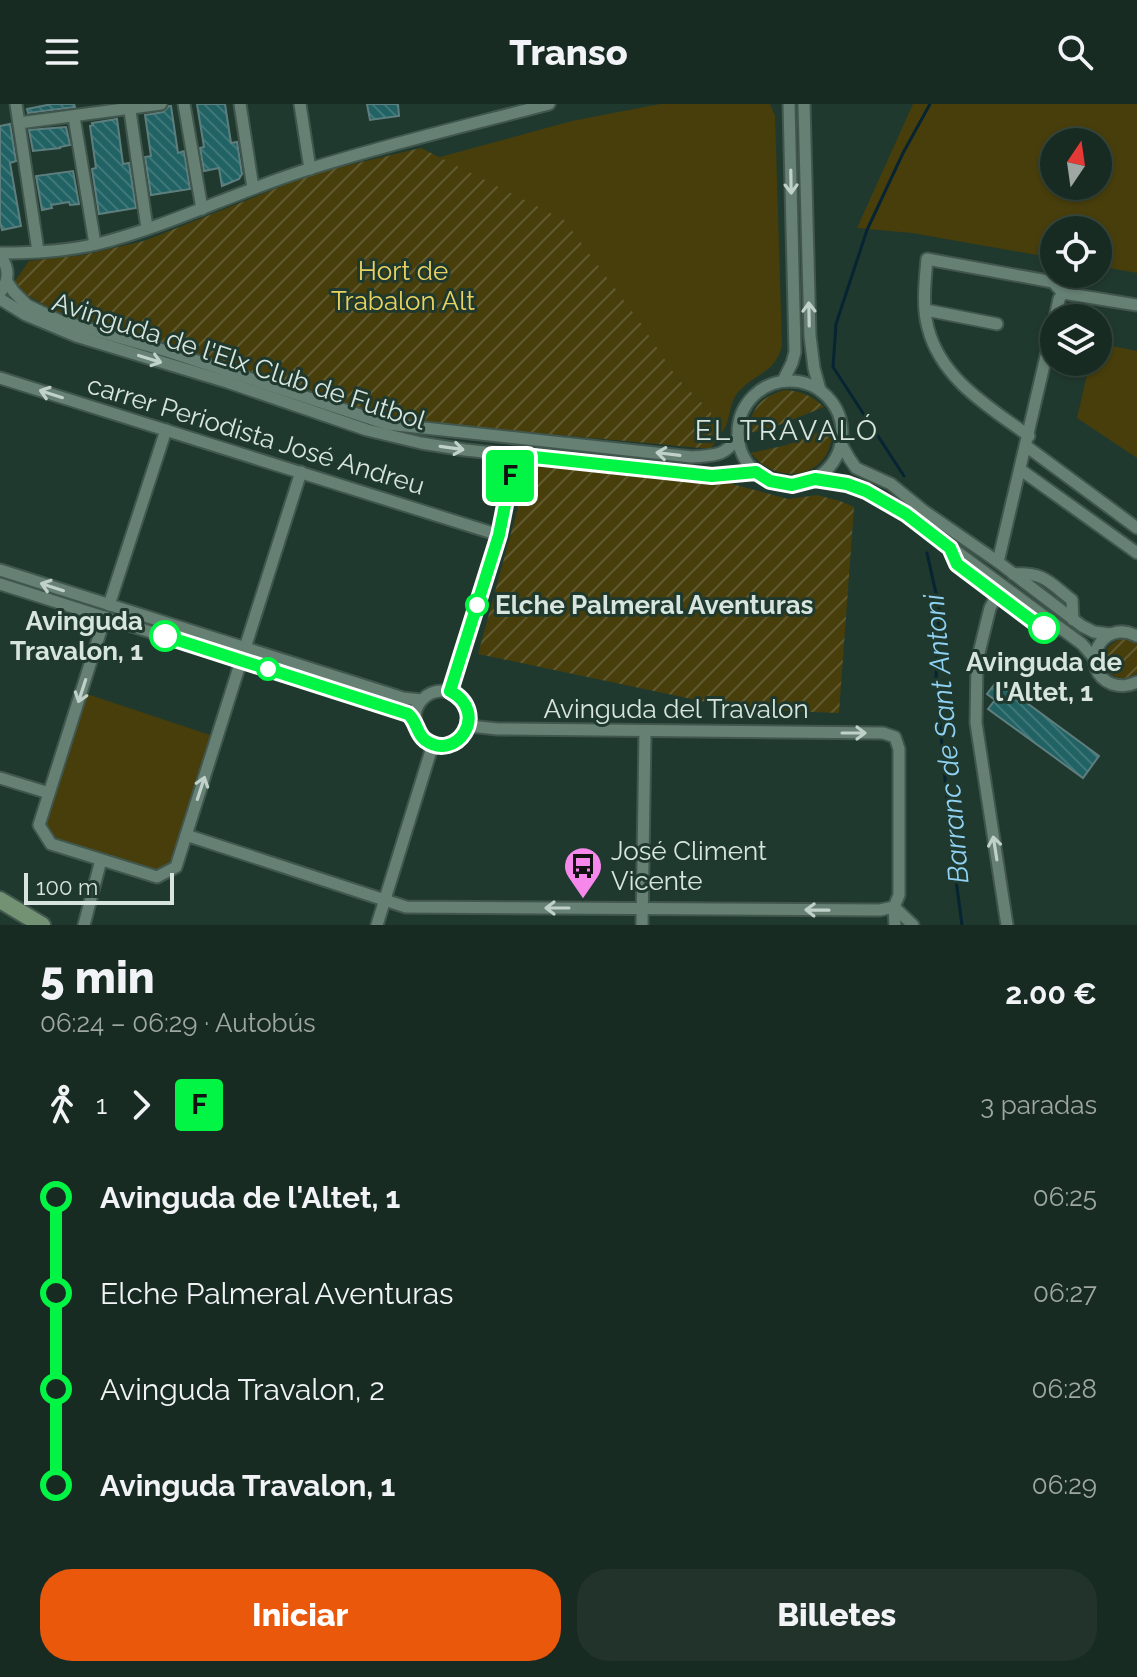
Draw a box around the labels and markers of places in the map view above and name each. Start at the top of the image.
place label: Elche Palmeral Aventuras [495,590,814,620]
marker: Elche Palmeral Aventuras [466,594,488,616]
place label: Avinguda Travalon, 1 [10,606,143,666]
marker: Avinguda de l'Altet, 1 [1029,613,1059,643]
marker: Avinguda Travalon, 1 [150,621,180,651]
place label: Avinguda de l'Altet, 1 [966,647,1122,707]
unlabelled marker [257,658,279,680]
place label: José Climent Vicente [611,836,767,896]
bus stop icon: José Climent Vicente [562,845,604,900]

